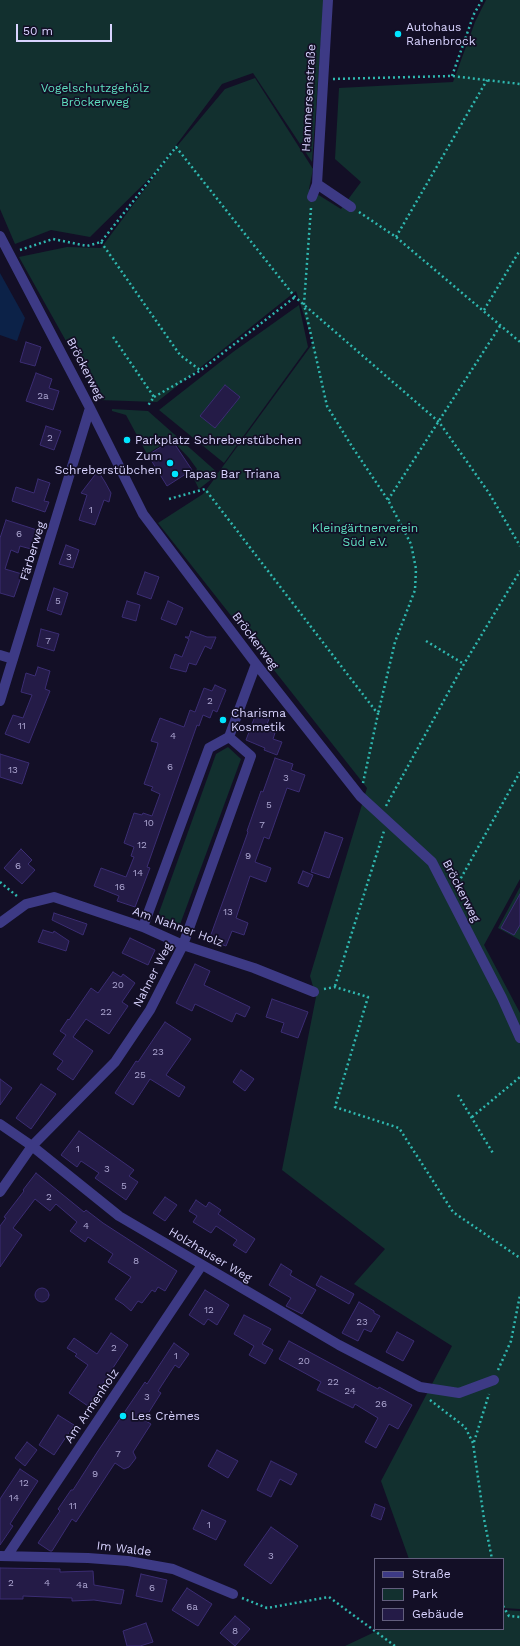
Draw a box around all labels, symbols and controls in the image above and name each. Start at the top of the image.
scale bar [18,16,114,42]
place label: Autohaus Rahenbrock [406,20,476,48]
text: 50 m [23,24,53,38]
marker: Autohaus Rahenbrock [393,29,403,39]
street label: Hammersenstraße [299,44,319,152]
park label: Vogelschutzgehölz Bröckerweg [41,81,149,109]
street label: Bröckerweg [63,335,107,403]
house number: 2a [37,390,49,402]
house number: 2 [47,432,53,444]
place label: Parkplatz Schreberstübchen [135,433,301,447]
marker: Parkplatz Schreberstübchen [122,435,132,445]
place label: Zum Schreberstübchen [55,449,162,477]
marker: Zum Schreberstübchen [165,458,175,468]
place label: Tapas Bar Triana [183,467,280,481]
marker: Tapas Bar Triana [170,469,180,479]
house number: 1 [89,504,93,516]
street label: Färberweg [17,520,49,582]
park label: Kleingärtnerverein Süd e.V. [312,521,418,549]
house number: 6 [16,528,22,540]
house number: 3 [66,551,72,563]
house number: 5 [55,595,61,607]
street label: Bröckerweg [229,610,281,672]
house number: 7 [45,635,51,647]
house number: 2 [207,695,213,707]
place label: Charisma Kosmetik [231,706,286,734]
marker: Charisma Kosmetik [218,715,228,725]
house number: 11 [18,720,26,732]
house number: 4 [170,730,176,742]
house number: 6 [167,761,173,773]
house number: 13 [8,764,18,776]
house number: 3 [283,772,289,784]
house number: 5 [266,799,272,811]
house number: 10 [144,817,154,829]
house number: 7 [259,819,265,831]
house number: 12 [137,839,147,851]
house number: 9 [245,850,251,862]
street label: Bröckerweg [439,857,483,925]
house number: 6 [15,860,21,872]
house number: 14 [133,867,143,879]
house number: 16 [115,881,125,893]
street label: Am Nahner Holz [131,904,225,950]
house number: 13 [223,906,233,918]
street label: Nahner Weg [131,940,175,1010]
house number: 20 [112,979,124,991]
house number: 22 [100,1006,112,1018]
house number: 23 [152,1046,164,1058]
house number: 25 [134,1069,146,1081]
house number: 1 [76,1143,80,1155]
house number: 3 [104,1163,110,1175]
house number: 5 [121,1180,127,1192]
house number: 2 [46,1191,52,1203]
house number: 4 [83,1220,89,1232]
street label: Holzhauser Weg [166,1225,254,1285]
house number: 8 [133,1255,139,1267]
house number: 12 [204,1304,214,1316]
house number: 23 [356,1316,368,1328]
house number: 2 [111,1342,117,1354]
house number: 1 [174,1350,178,1362]
house number: 20 [298,1355,310,1367]
street label: Am Armenholz [62,1366,122,1446]
house number: 22 [327,1376,339,1388]
house number: 24 [344,1385,356,1397]
house number: 3 [144,1391,150,1403]
house number: 26 [375,1398,387,1410]
place label: Les Crèmes [131,1409,200,1423]
marker: Les Crèmes [118,1411,128,1421]
house number: 7 [115,1448,121,1460]
house number: 9 [92,1468,98,1480]
house number: 12 [19,1477,29,1489]
house number: 14 [9,1492,19,1504]
house number: 11 [69,1500,77,1512]
house number: 1 [207,1519,211,1531]
street label: Im Walde [96,1539,152,1559]
house number: 3 [268,1550,274,1562]
legend [374,1558,504,1630]
text: Straße [412,1567,451,1581]
house number: 2 [8,1577,14,1589]
house number: 4 [44,1577,50,1589]
house number: 4a [76,1579,88,1591]
house number: 6 [149,1582,155,1594]
text: Park [412,1587,438,1601]
house number: 6a [186,1601,198,1613]
text: Gebäude [412,1607,464,1621]
house number: 8 [232,1625,238,1637]

